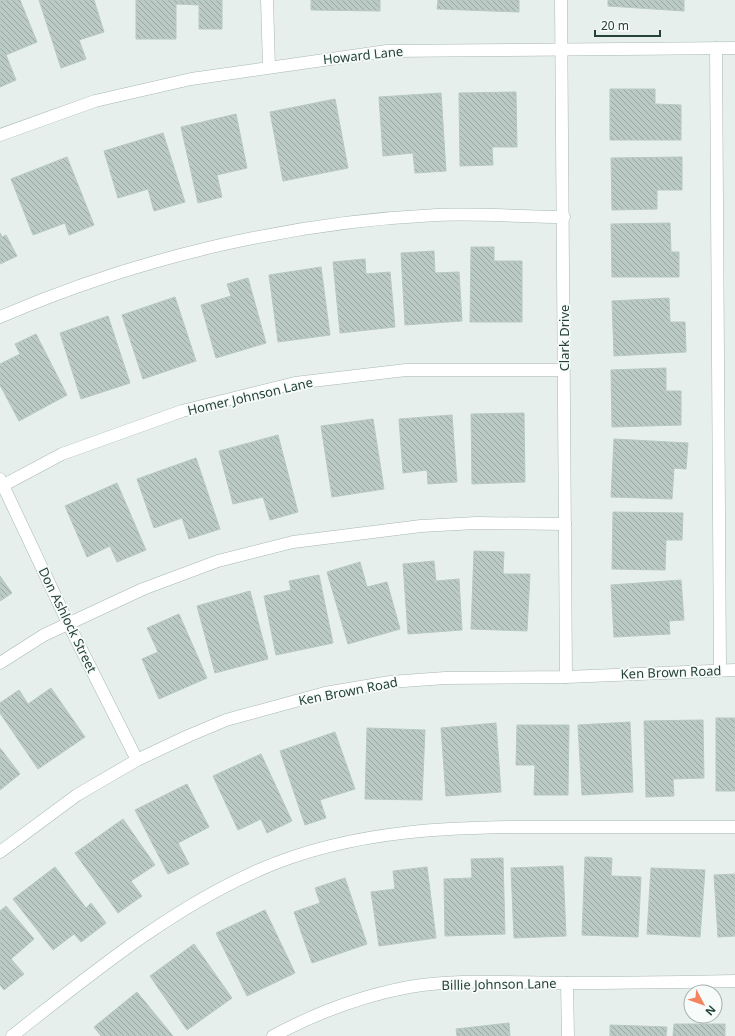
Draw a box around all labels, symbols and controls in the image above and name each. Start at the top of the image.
scale bar [595,12,660,38]
text: 20 m [601,17,629,34]
street label: Howard Lane [322,42,404,68]
street label: Clark Drive [555,305,573,371]
street label: Homer Johnson Lane [186,373,314,419]
street label: Don Ashlock Street [35,564,102,676]
street label: Ken Brown Road [620,661,722,683]
street label: Ken Brown Road [297,673,399,709]
street label: Billie Johnson Lane [441,974,557,994]
north arrow [683,984,723,1024]
text: N [702,1003,720,1019]

